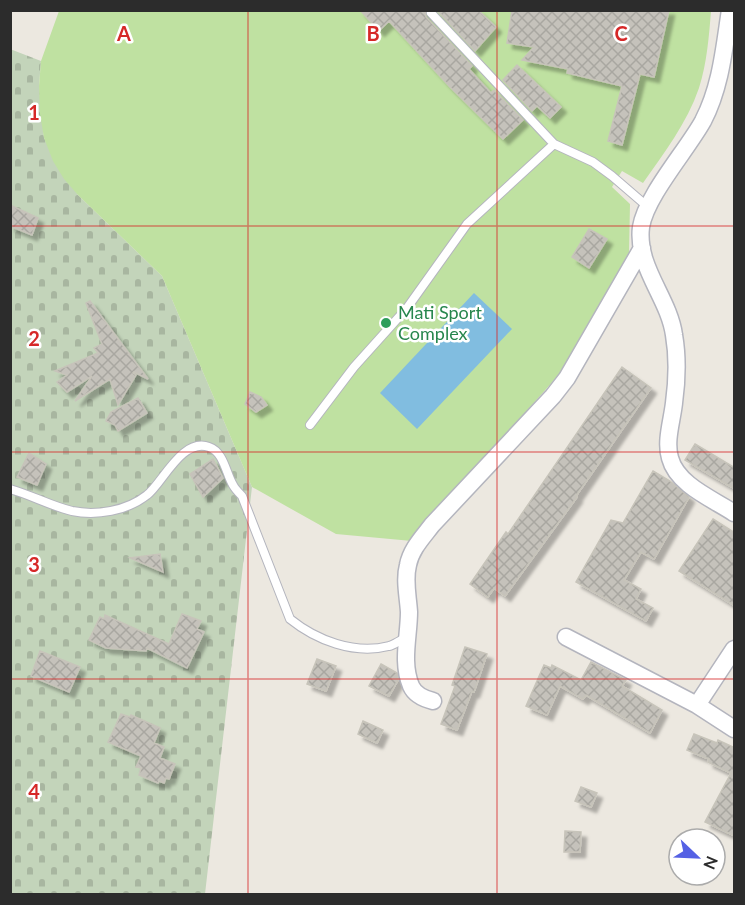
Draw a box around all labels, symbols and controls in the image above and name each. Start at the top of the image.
text: A [116,21,131,45]
text: B [366,21,380,45]
text: C [614,21,628,45]
text: 1 [28,100,40,124]
place label: Mati Sport Complex [398,301,482,344]
marker: Mati Sport Complex [379,316,393,330]
text: 2 [28,326,40,350]
text: 3 [28,552,40,576]
text: 4 [28,779,40,803]
north arrow [667,827,727,887]
text: N [700,854,722,872]

